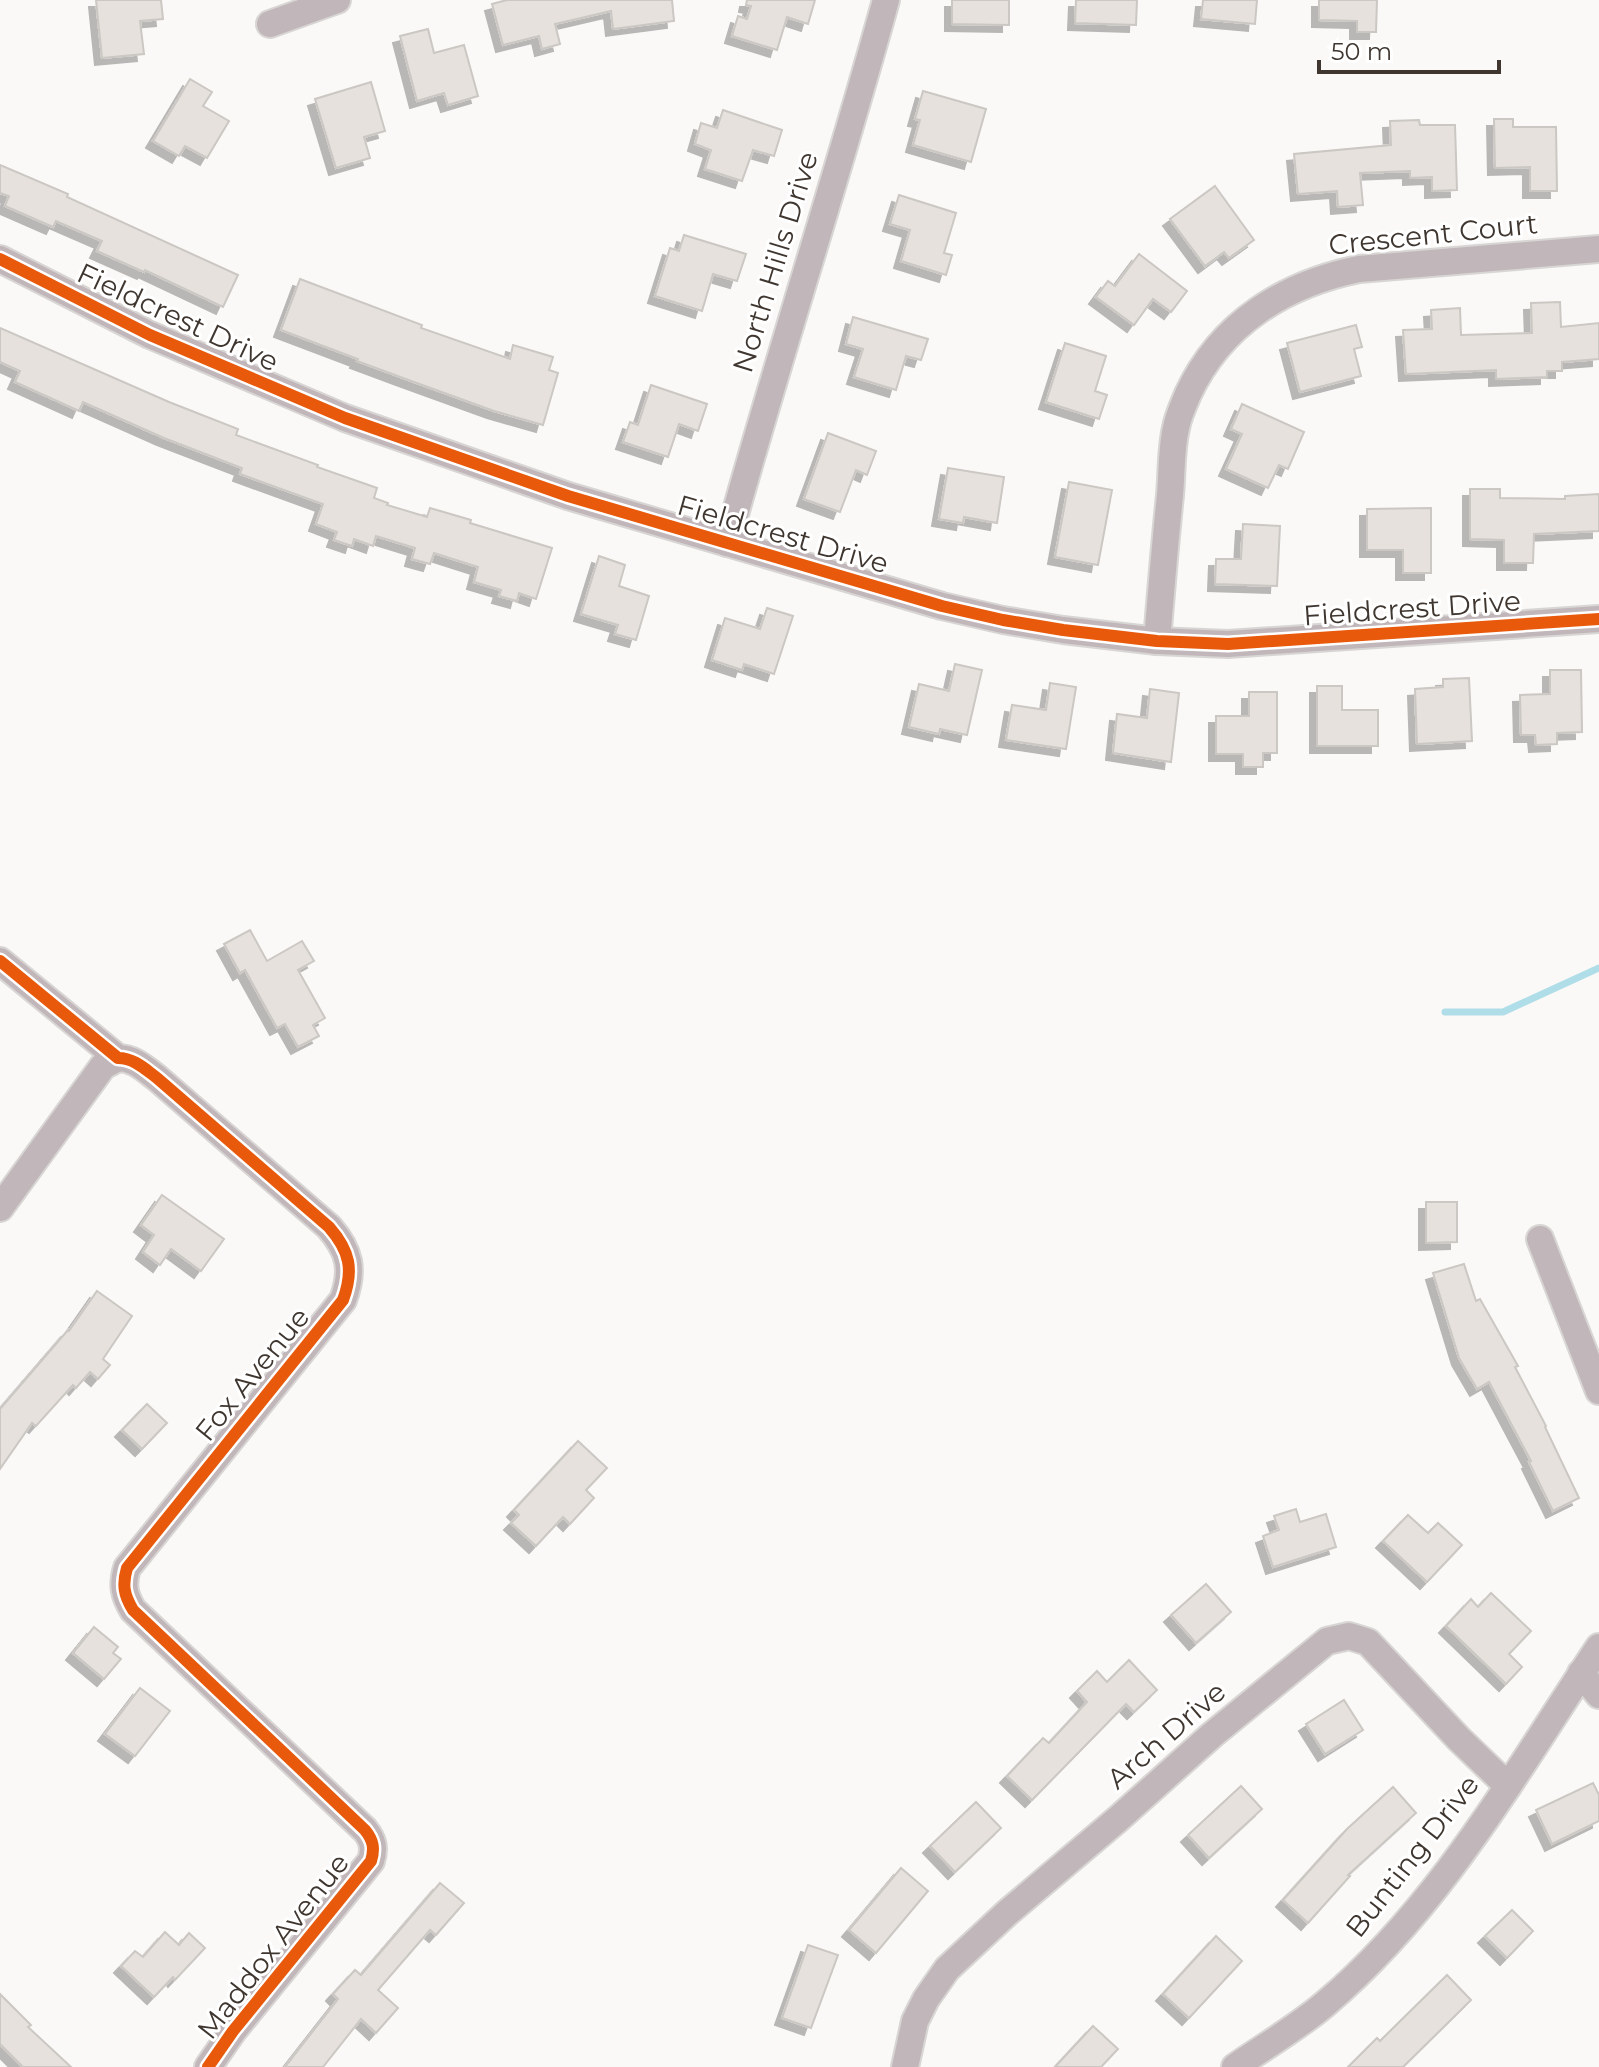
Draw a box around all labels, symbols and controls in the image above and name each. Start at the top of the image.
scale bar [1319,24,1499,74]
text: 50 m [1331,37,1392,66]
street label: North Hills Drive [725,147,825,377]
street label: Crescent Court [1327,206,1539,262]
street label: Fieldcrest Drive [72,256,284,378]
street label: Fieldcrest Drive [674,488,892,580]
street label: Fieldcrest Drive [1302,583,1522,633]
street label: Fox Avenue [188,1300,316,1448]
street label: Arch Drive [1100,1674,1232,1796]
street label: Bunting Drive [1338,1768,1486,1944]
street label: Maddox Avenue [190,1846,356,2046]

